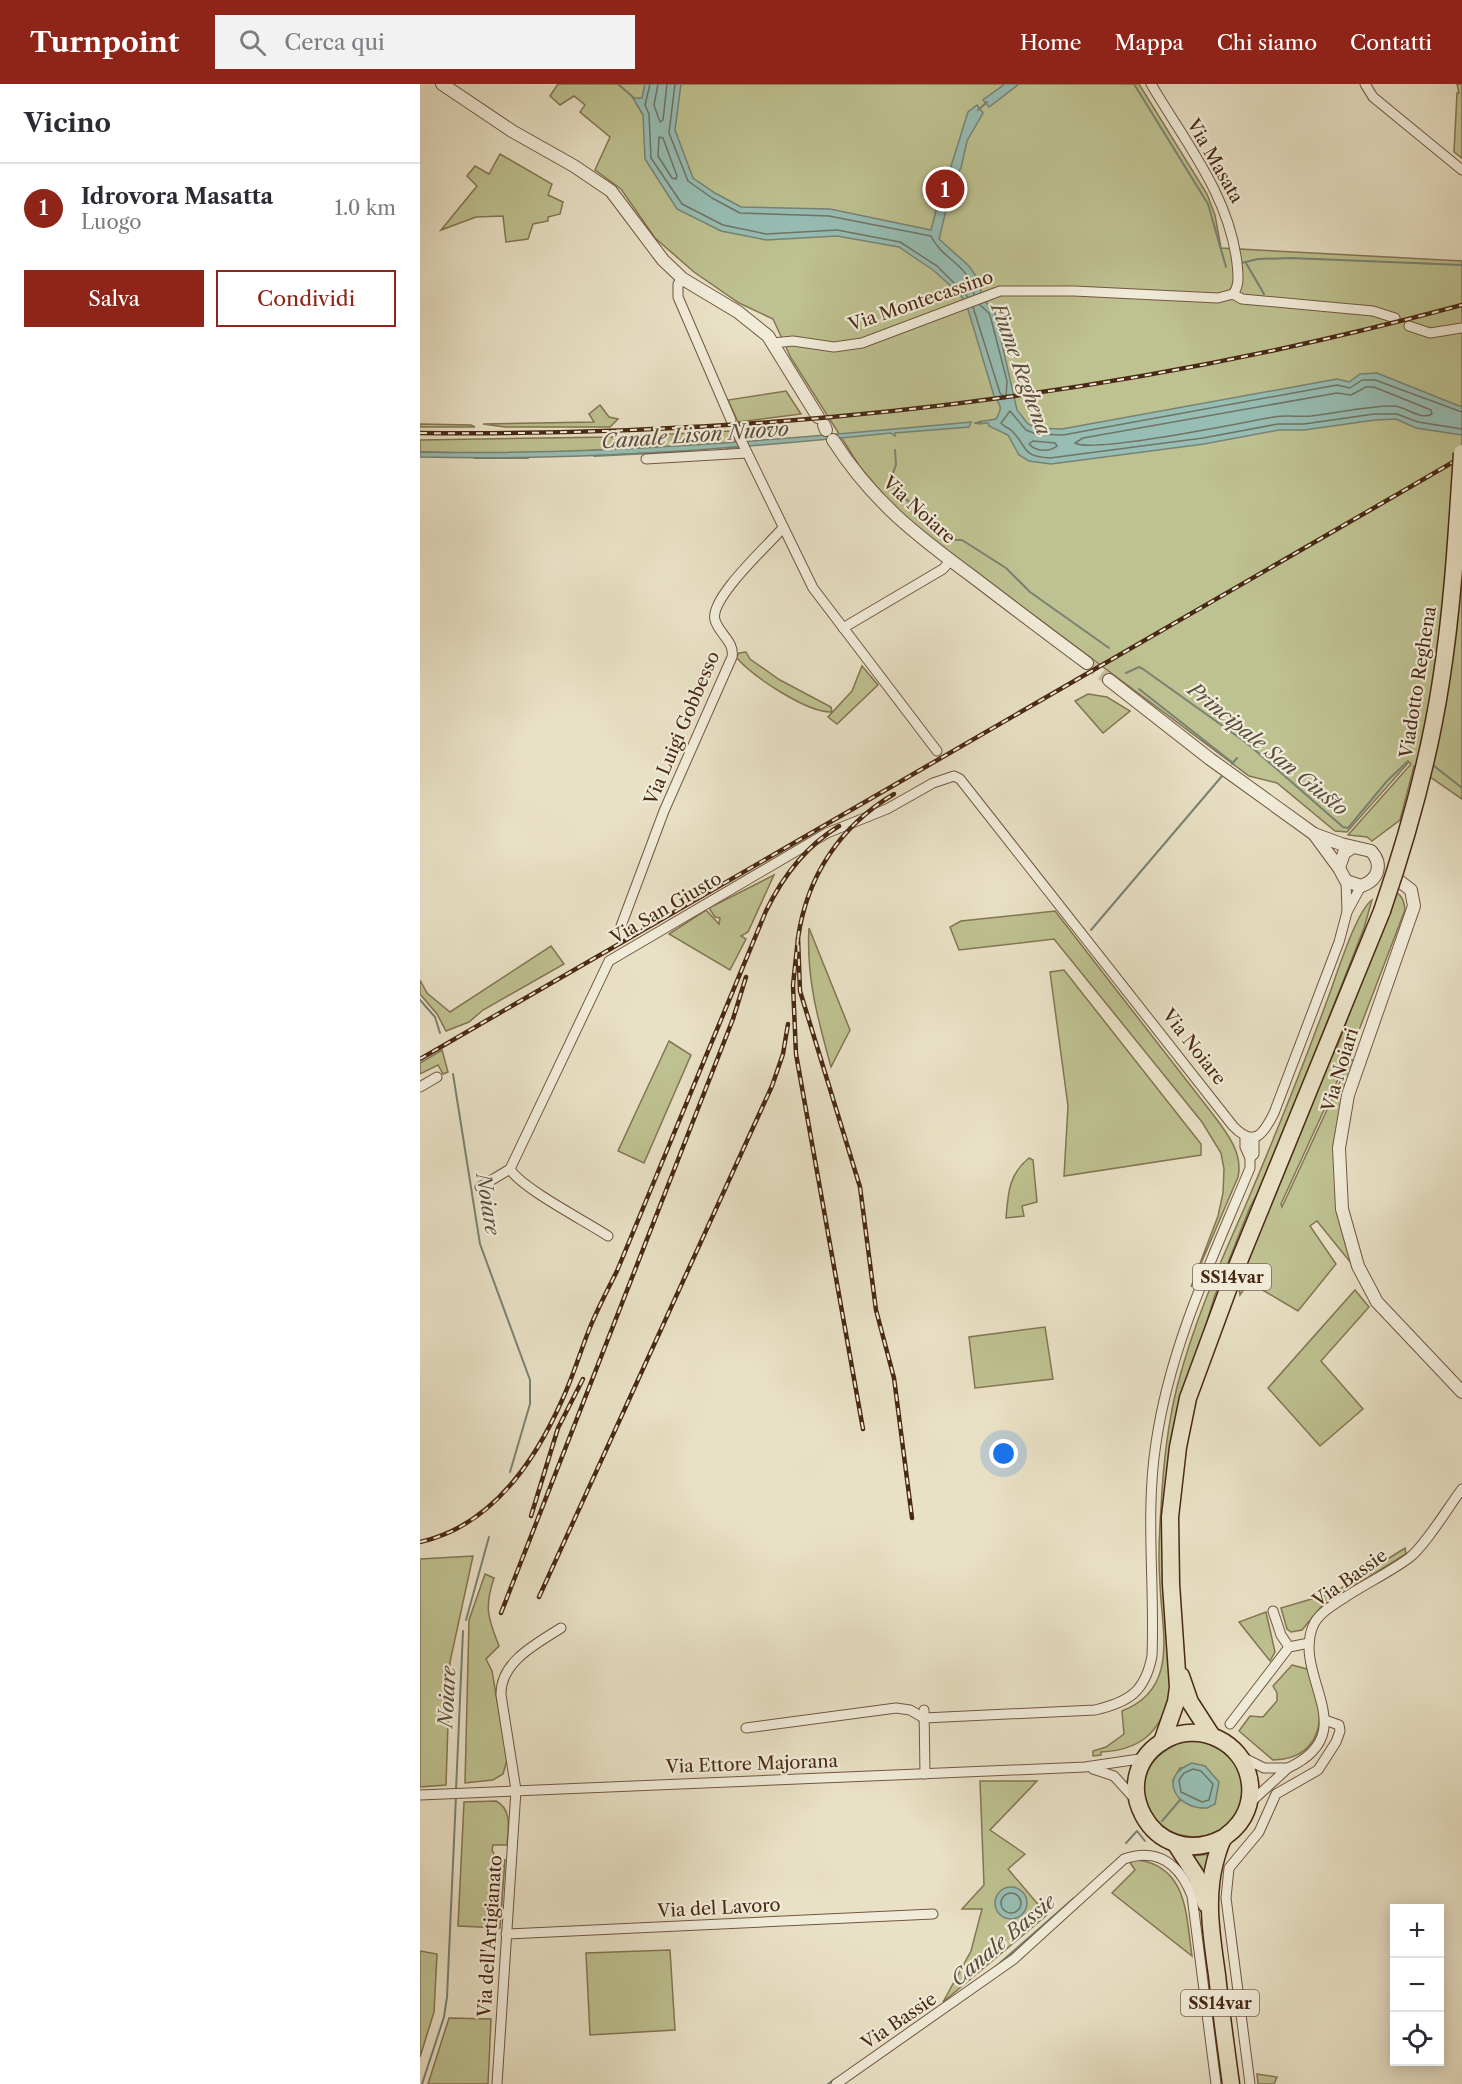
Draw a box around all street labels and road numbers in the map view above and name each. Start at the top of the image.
street label: Via Masata [1182,114,1248,207]
street label: Via Montecassino [845,266,996,336]
street label: Via Noiare [877,471,960,548]
street label: Viadotto Reghena [1395,604,1441,760]
street label: Via Luigi Gobbesso [639,648,724,809]
street label: Via San Giusto [606,867,726,949]
street label: Via Noiare [1157,1004,1230,1089]
street label: Via Noiari [1317,1025,1363,1115]
road number: SS14var [1193,1264,1271,1290]
street label: Via Bassie [1308,1544,1391,1612]
street label: Via Ettore Majorana [664,1750,839,1778]
street label: Via dell'Artigianato [473,1854,507,2019]
street label: Via del Lavoro [656,1894,781,1922]
street label: Via Bassie [856,1988,941,2055]
road number: SS14var [1181,1990,1259,2016]

